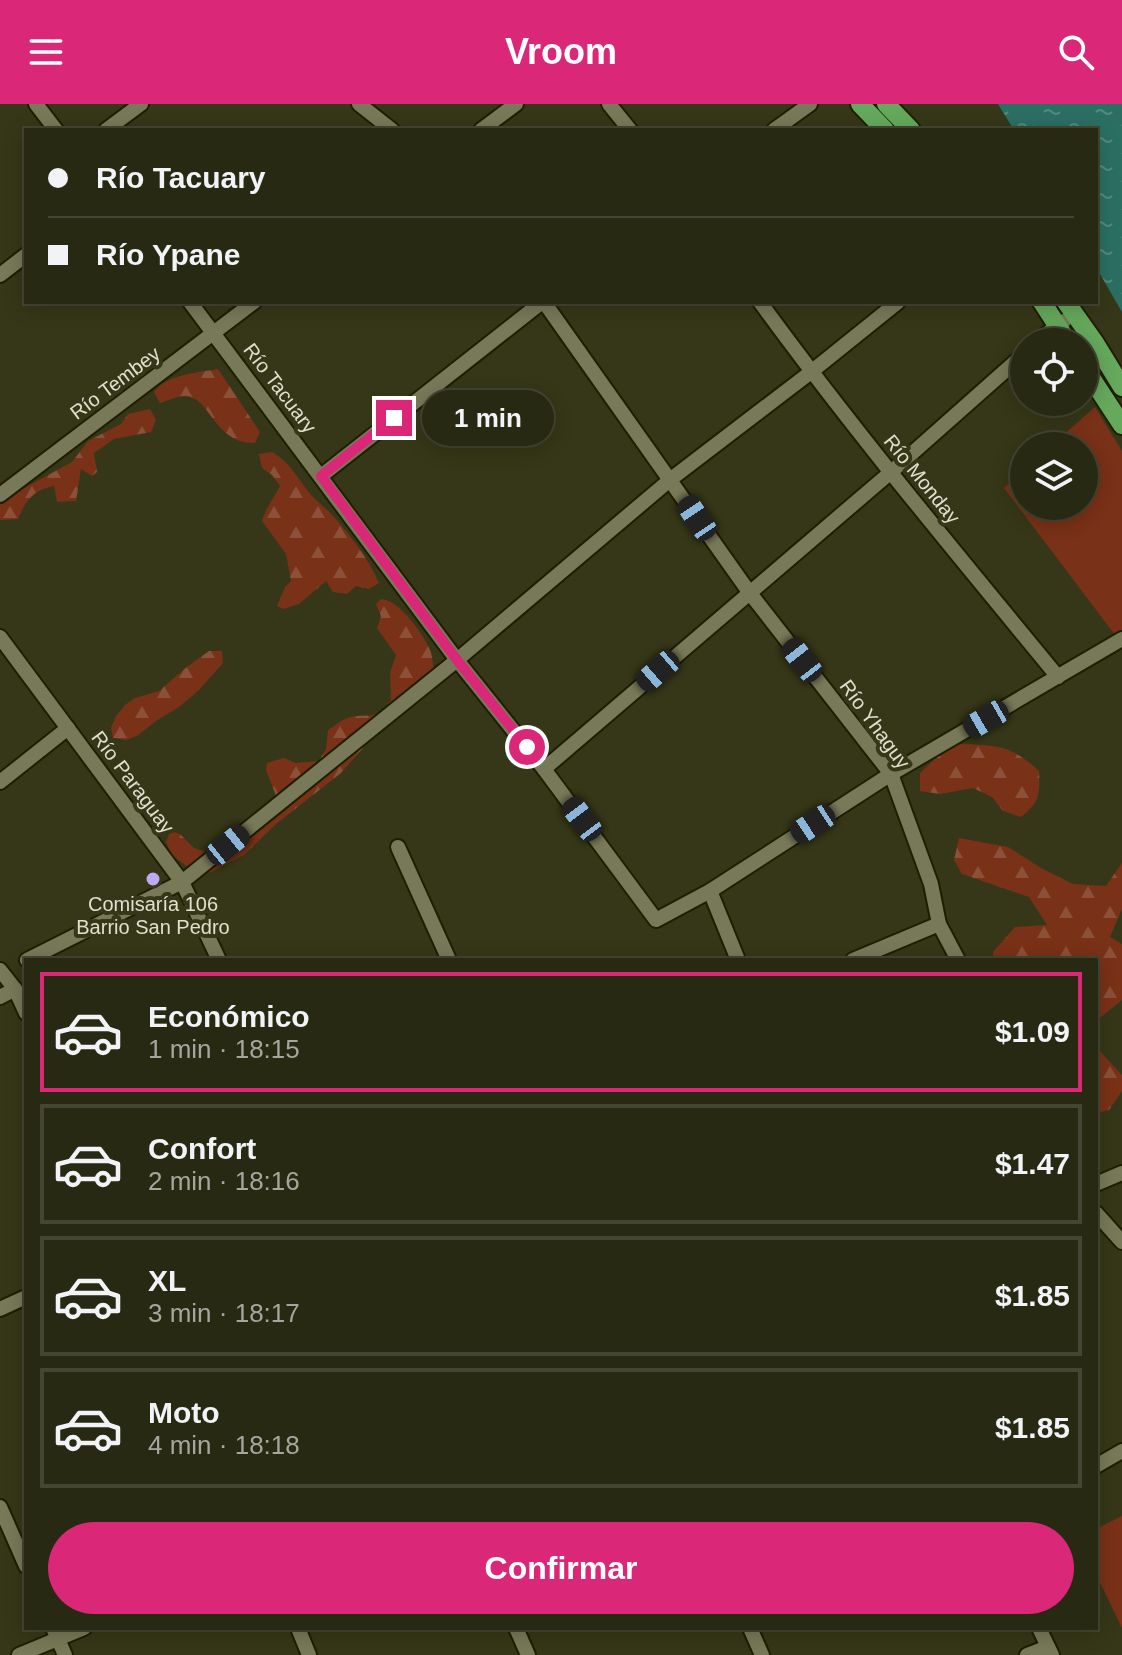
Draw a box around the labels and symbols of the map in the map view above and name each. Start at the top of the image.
street label: Río Tacuary [239,339,321,437]
street label: Río Tembey [66,342,164,424]
callout: 1 min [422,390,554,446]
route end [376,400,412,436]
street label: Río Monday [880,430,964,528]
car [674,491,720,545]
car [778,634,826,686]
car [632,646,684,696]
street label: Río Yhaguy [835,675,915,773]
car [959,697,1013,741]
street label: Río Paraguay [87,727,179,837]
route start [509,729,545,765]
car [558,793,606,845]
car [786,801,840,847]
car [202,821,254,869]
marker: Comisaría 106 Barrio San Pedro [144,870,162,888]
place label: Comisaría 106 Barrio San Pedro [76,893,230,938]

